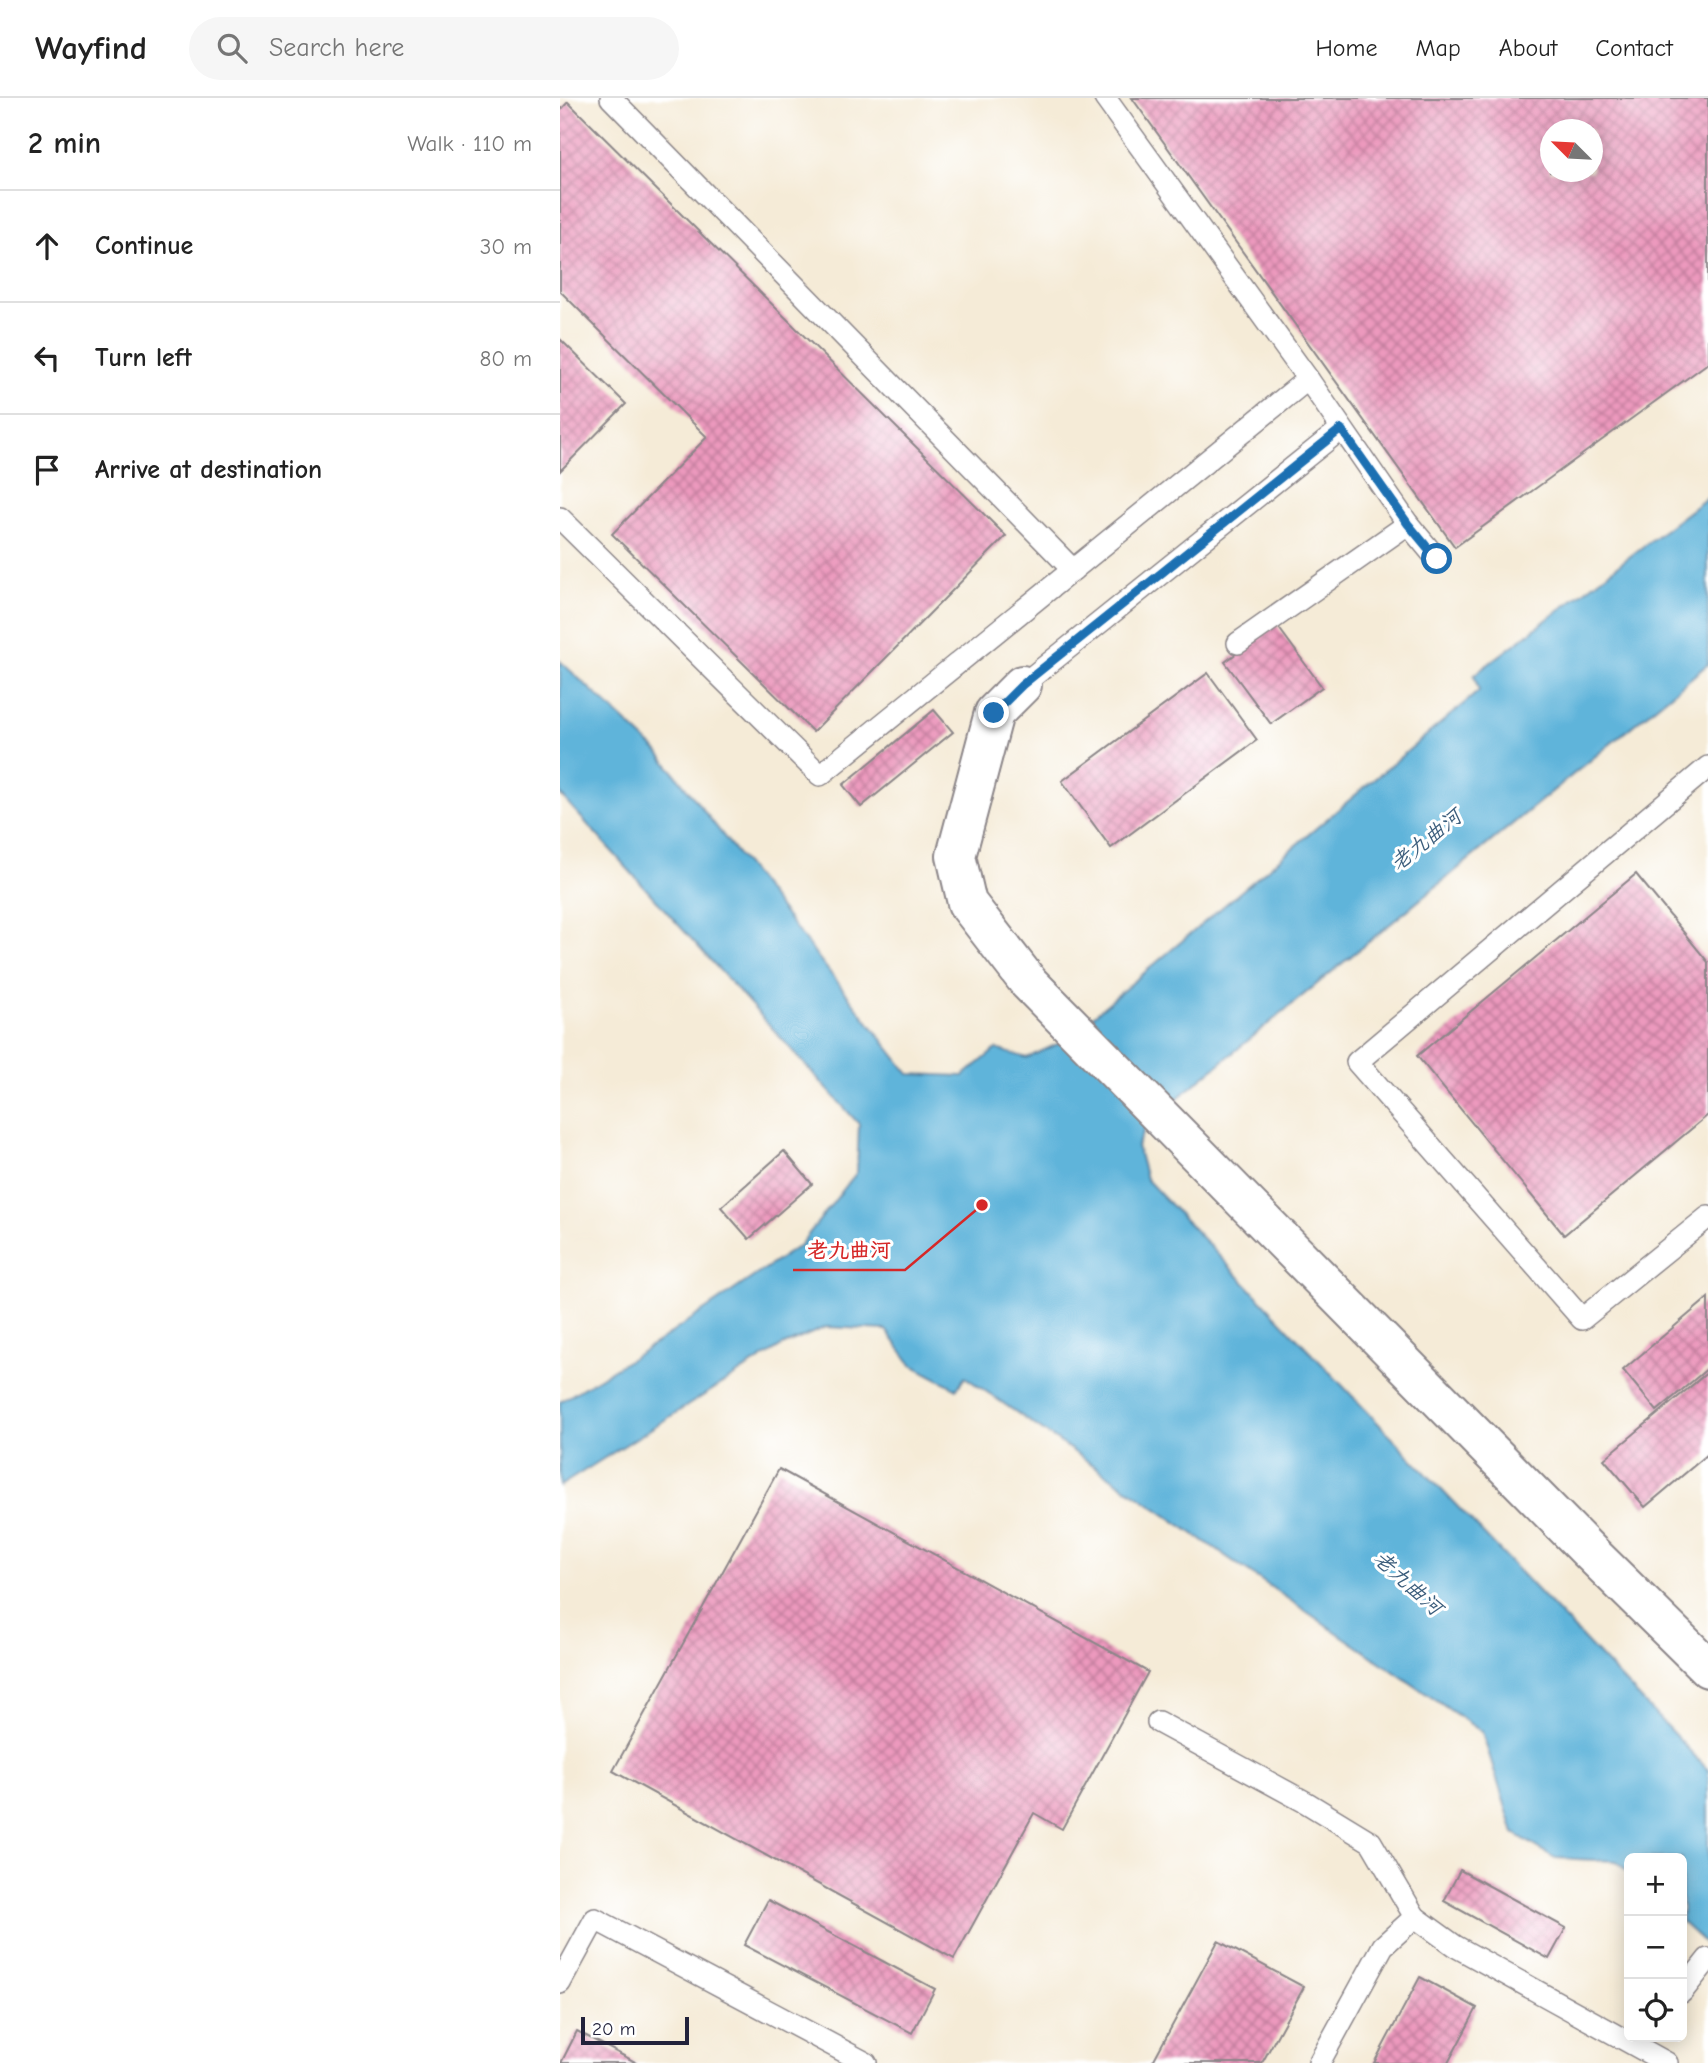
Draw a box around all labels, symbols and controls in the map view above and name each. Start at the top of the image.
search box [189,17,679,80]
text: Wayfind [35,29,147,67]
icon: search [213,29,251,67]
text: Search here [269,33,404,63]
text: Home [1316,34,1377,62]
text: Map [1415,34,1461,62]
text: About [1499,34,1557,62]
text: Contact [1595,34,1673,62]
north arrow [1540,119,1603,182]
text: 2 min [28,126,101,161]
text: Walk · 110 m [407,130,532,157]
icon: ahead [28,227,66,265]
text: Continue [95,231,193,261]
text: 30 m [480,233,532,260]
icon: left [28,339,66,377]
text: Turn left [95,343,192,373]
text: 80 m [479,345,532,372]
icon: arrive [28,451,66,489]
text: Arrive at destination [95,455,322,485]
route start [1421,543,1452,574]
route end [978,697,1009,728]
water label: 老九曲河 [1386,802,1469,876]
callout: 老九曲河 [793,1228,905,1270]
text: 老九曲河 [807,1238,891,1262]
water label: 老九曲河 [1369,1546,1449,1622]
map controls [1624,1853,1687,2042]
button: + [1624,1853,1687,1916]
button: − [1624,1916,1687,1979]
button: locate [1624,1979,1687,2042]
scale bar [581,2014,690,2046]
text: 20 m [592,2018,636,2040]

